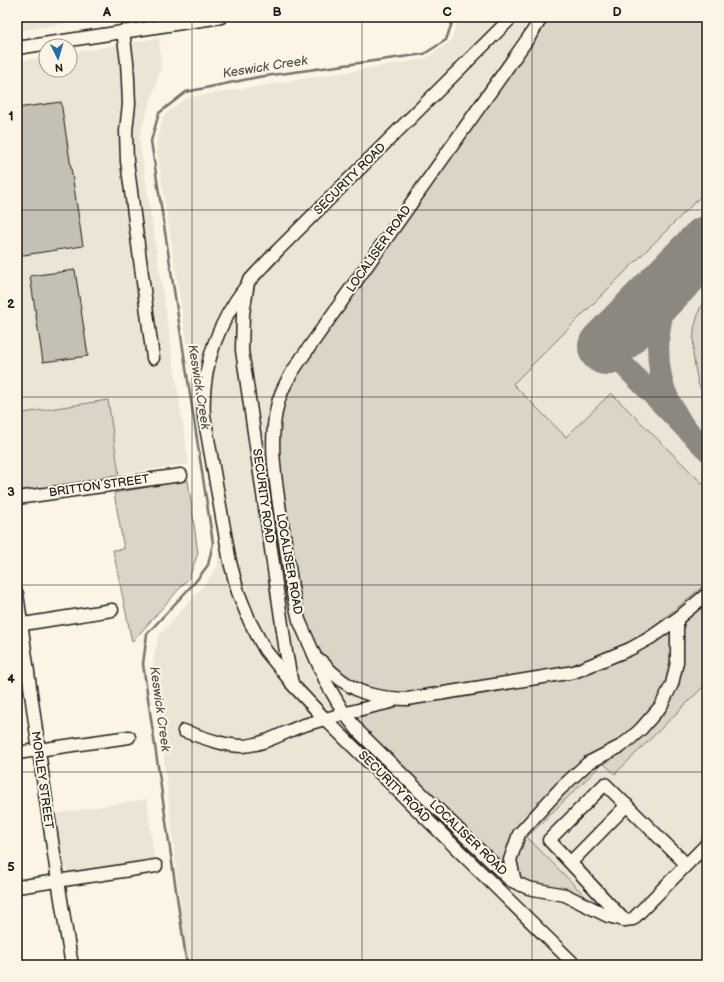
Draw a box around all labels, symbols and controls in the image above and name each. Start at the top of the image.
text: A [102,4,111,20]
text: B [272,4,282,20]
text: C [442,4,452,20]
text: D [612,4,622,20]
north arrow [38,38,78,78]
water label: Keswick Creek [221,52,309,82]
text: N [54,61,64,74]
text: 1 [8,108,14,124]
street label: SECURITY ROAD [311,140,389,218]
street label: LOCALISER ROAD [343,203,415,295]
text: 2 [7,296,15,312]
water label: Keswick Creek [184,343,214,431]
street label: SECURITY ROAD [249,448,277,545]
street label: BRITTON STREET [48,471,151,500]
text: 3 [7,484,15,500]
street label: LOCALISER ROAD [273,512,305,616]
water label: Keswick Creek [146,665,174,753]
text: 4 [7,671,15,687]
street label: MORLEY STREET [28,730,56,831]
street label: SECURITY ROAD [355,748,433,826]
street label: LOCALISER ROAD [426,797,510,879]
text: 5 [7,859,15,875]

